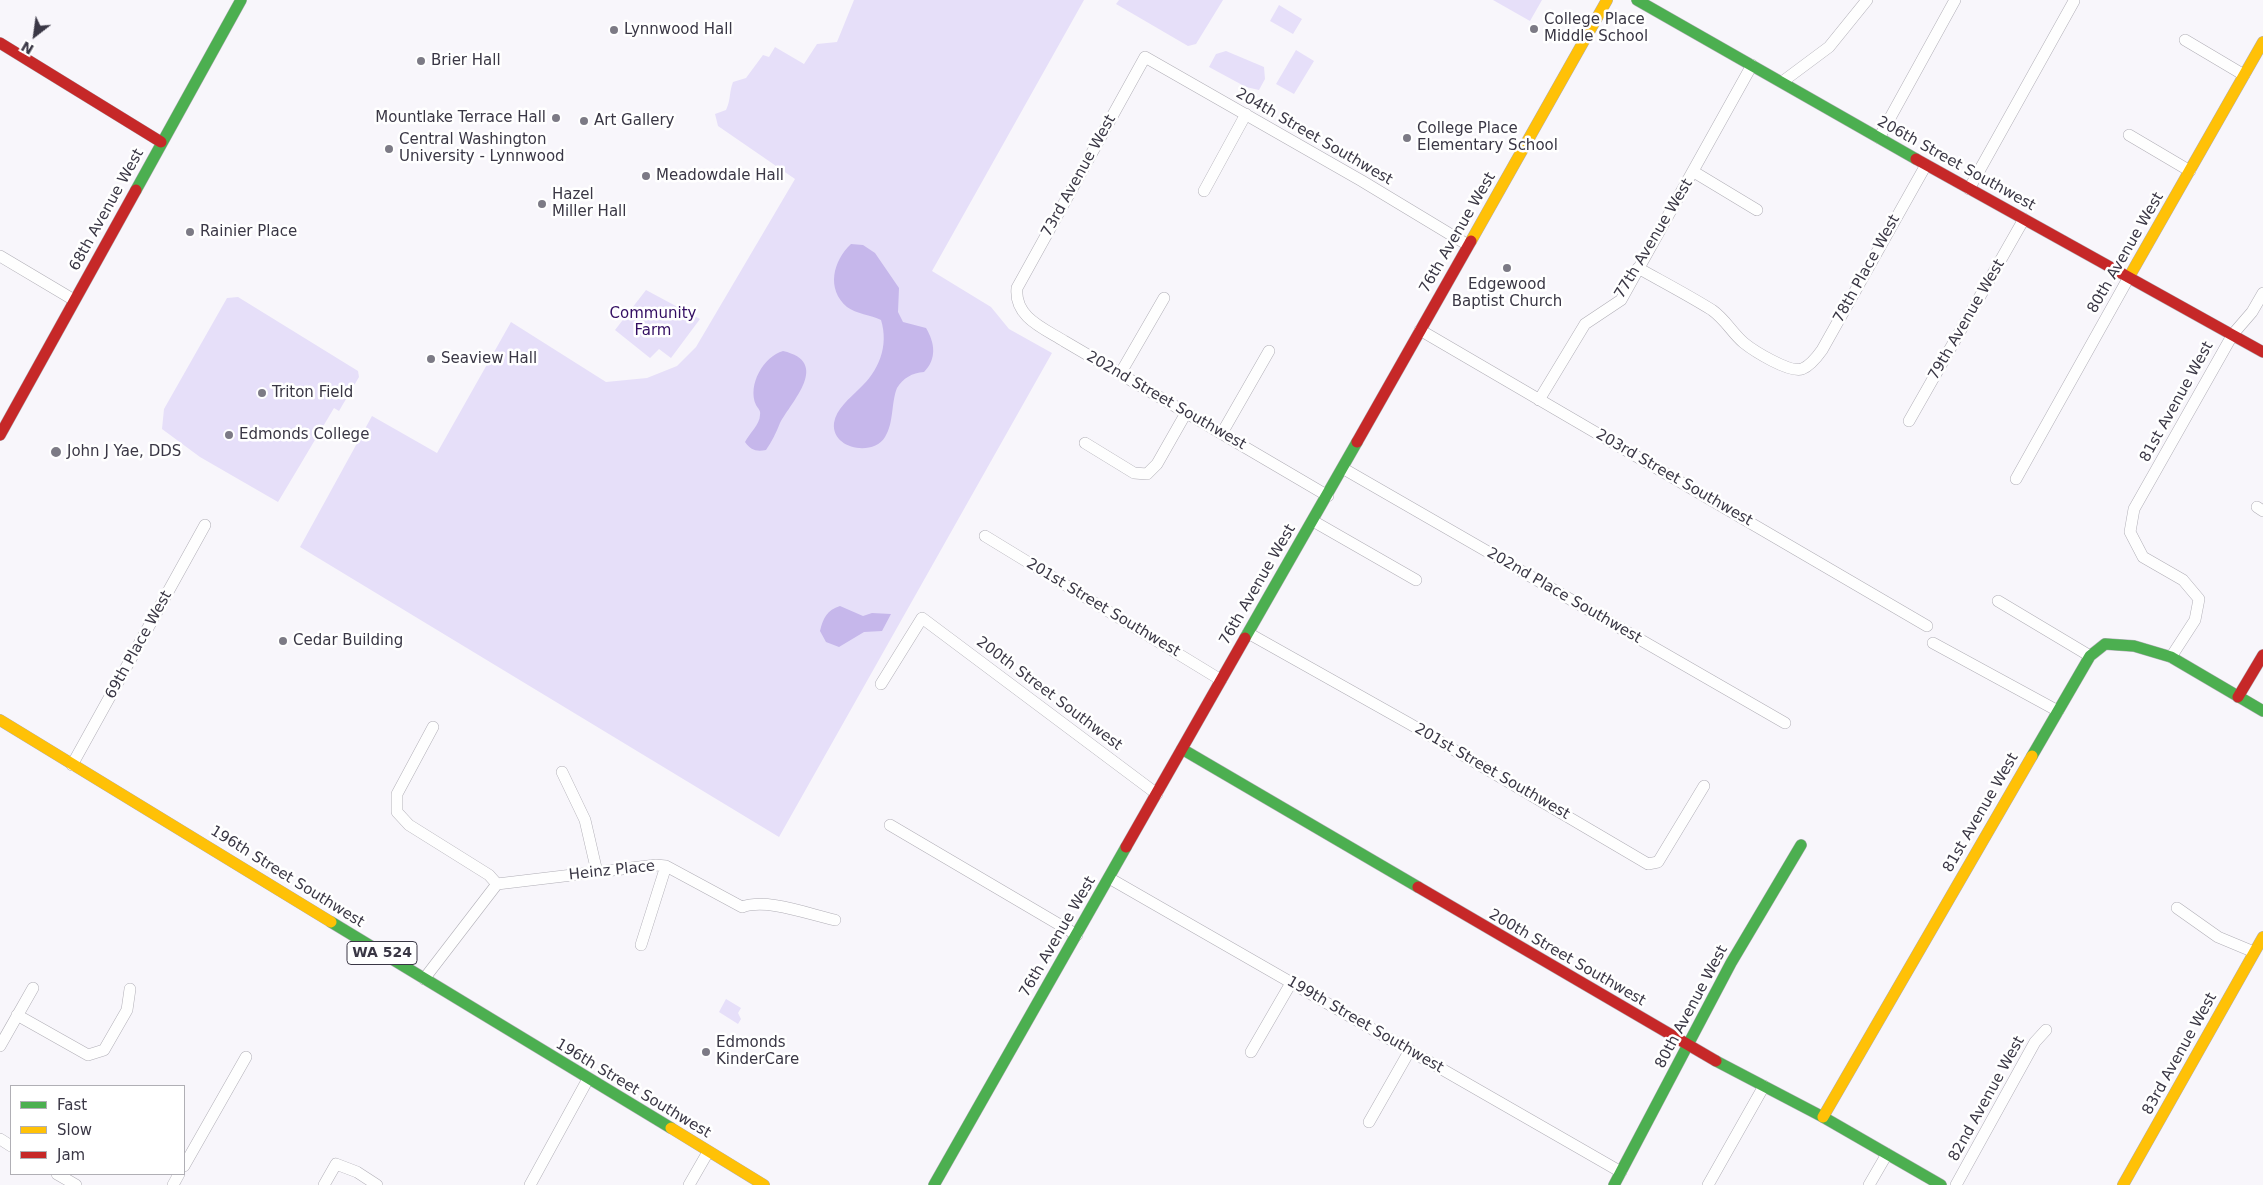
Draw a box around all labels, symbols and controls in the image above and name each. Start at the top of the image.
north arrow [10,10,60,60]
place label: College Place Middle School [1544,11,1648,46]
place label: Lynnwood Hall [624,21,733,39]
marker: College Place Middle School [1528,23,1540,35]
marker: Lynnwood Hall [608,24,620,36]
text: N [18,38,37,58]
place label: Brier Hall [431,52,501,70]
marker: Brier Hall [415,55,427,67]
street label: 204th Street Southwest [1232,85,1396,189]
place label: Mountlake Terrace Hall [375,109,546,127]
marker: Mountlake Terrace Hall [550,112,562,124]
place label: Art Gallery [594,112,675,130]
street label: 73rd Avenue West [1038,112,1120,240]
street label: 206th Street Southwest [1874,113,2038,215]
marker: Art Gallery [578,115,590,127]
place label: College Place Elementary School [1417,120,1558,155]
place label: Central Washington University - Lynnwood [399,131,565,166]
marker: College Place Elementary School [1401,132,1413,144]
marker: Central Washington University - Lynnwood [383,143,395,155]
street label: 68th Avenue West [66,146,148,274]
place label: Meadowdale Hall [656,167,784,185]
street label: 76th Avenue West [1416,169,1500,297]
marker: Meadowdale Hall [640,170,652,182]
street label: 77th Avenue West [1611,176,1697,302]
place label: Hazel Miller Hall [552,186,626,221]
street label: 80th Avenue West [2084,189,2168,317]
marker: Hazel Miller Hall [536,198,548,210]
street label: 78th Place West [1830,212,1904,326]
place label: Rainier Place [200,223,297,241]
marker: Rainier Place [184,226,196,238]
street label: 79th Avenue West [1925,256,2009,384]
marker: Edgewood Baptist Church [1501,262,1513,274]
place label: Edgewood Baptist Church [1452,276,1562,311]
park label: Community Farm [610,305,696,340]
street label: 81st Avenue West [2136,339,2218,465]
street label: 202nd Street Southwest [1083,348,1249,454]
place label: Seaview Hall [441,350,537,368]
marker: Seaview Hall [425,353,437,365]
place label: Triton Field [272,384,353,402]
marker: Triton Field [256,387,268,399]
place label: Edmonds College [239,426,369,444]
street label: 203rd Street Southwest [1592,426,1756,530]
marker: Edmonds College [223,429,235,441]
place label: John J Yae, DDS [67,443,181,461]
marker: John J Yae, DDS [49,445,63,459]
street label: 76th Avenue West [1216,521,1300,649]
street label: 202nd Place Southwest [1483,544,1645,648]
street label: 201st Street Southwest [1023,555,1183,661]
street label: 69th Place West [102,588,176,702]
place label: Cedar Building [293,632,403,650]
street label: 200th Street Southwest [973,633,1125,755]
marker: Cedar Building [277,635,289,647]
street label: 201st Street Southwest [1411,720,1573,824]
street label: 81st Avenue West [1939,750,2023,876]
street label: 196th Street Southwest [207,822,367,932]
street label: Heinz Place [568,858,656,884]
street label: 76th Avenue West [1016,873,1100,1001]
street label: 200th Street Southwest [1485,906,1649,1010]
road number: WA 524 [347,941,417,964]
street label: 80th Avenue West [1652,942,1732,1072]
street label: 199th Street Southwest [1283,973,1447,1077]
street label: 83rd Avenue West [2139,990,2221,1118]
street label: 82nd Avenue West [1945,1033,2029,1165]
place label: Edmonds KinderCare [716,1034,799,1069]
street label: 196th Street Southwest [552,1035,714,1143]
marker: Edmonds KinderCare [700,1046,712,1058]
legend [10,1085,185,1175]
text: Fast [57,1096,87,1114]
text: Slow [57,1121,92,1139]
text: Jam [57,1146,85,1164]

